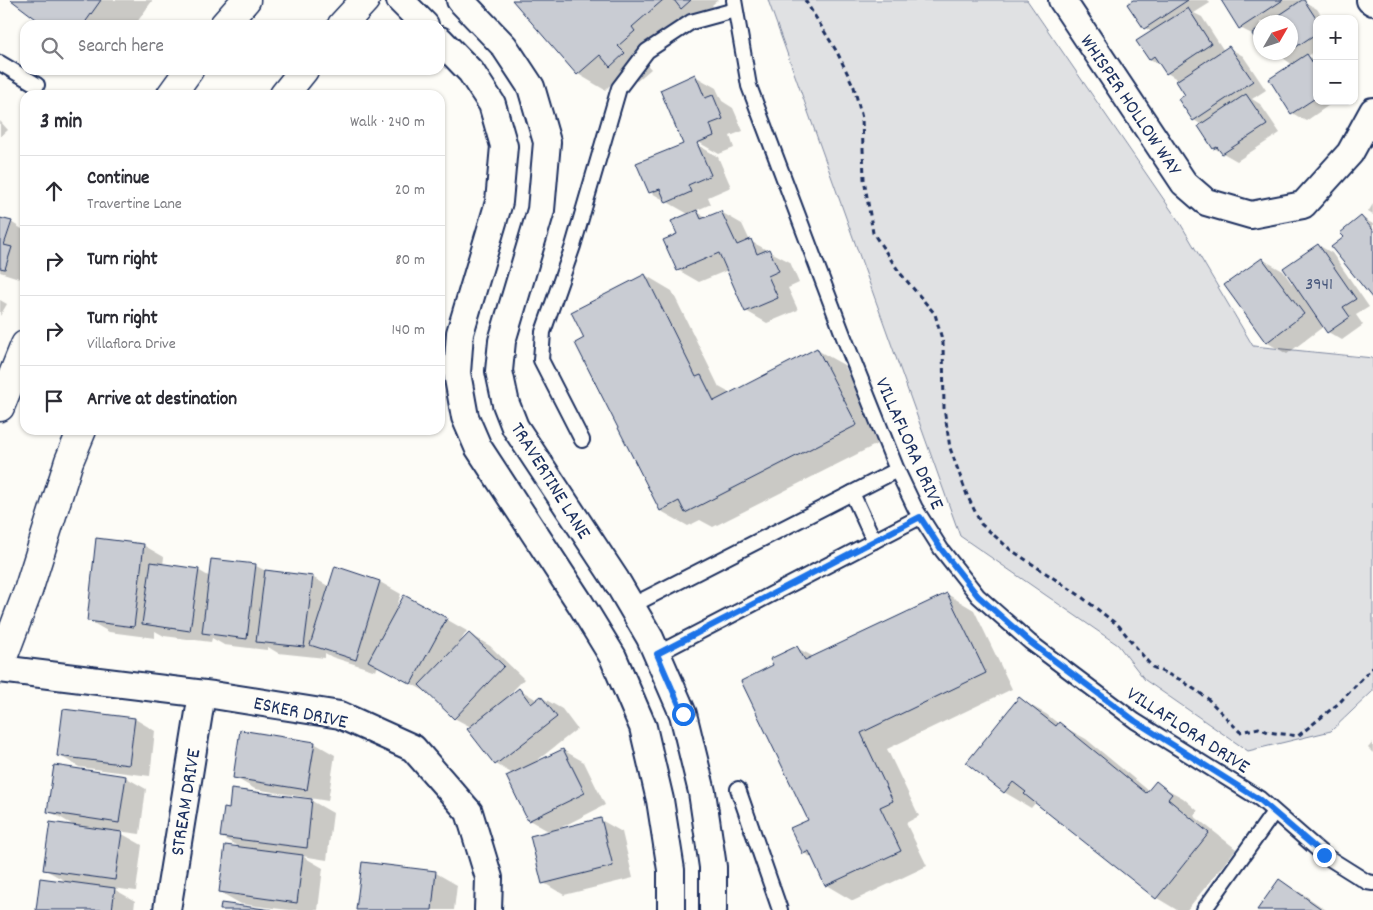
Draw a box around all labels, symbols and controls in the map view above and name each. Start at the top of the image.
north arrow [1253,15,1298,60]
map controls [1313,15,1358,105]
button: + [1313,15,1358,60]
search box [20,20,445,75]
street label: WHISPER HOLLOW WAY [1072,30,1188,182]
icon: search [38,34,66,62]
text: Search here [78,34,164,61]
button: − [1313,60,1358,105]
text: 3 min [40,108,82,138]
text: Walk · 240 m [350,111,425,134]
text: Continue [87,166,149,193]
icon: ahead [40,177,68,205]
text: 20 m [395,179,425,202]
text: Travertine Lane [87,193,182,216]
icon: right [40,247,68,275]
text: Turn right [87,247,158,274]
text: 80 m [395,249,425,272]
house number: 3941 [1305,273,1333,298]
text: Turn right [87,306,158,333]
icon: right [40,317,68,345]
text: 140 m [391,319,425,342]
text: Villaflora Drive [87,333,176,356]
street label: VILLAFLORA DRIVE [867,374,950,515]
icon: arrive [40,387,68,415]
text: Arrive at destination [87,387,237,414]
street label: TRAVERTINE LANE [502,418,597,545]
street label: VILLAFLORA DRIVE [1120,681,1254,782]
street label: ESKER DRIVE [251,690,350,738]
route start [672,703,695,726]
street label: STREAM DRIVE [165,747,209,858]
route end [1313,844,1336,867]

